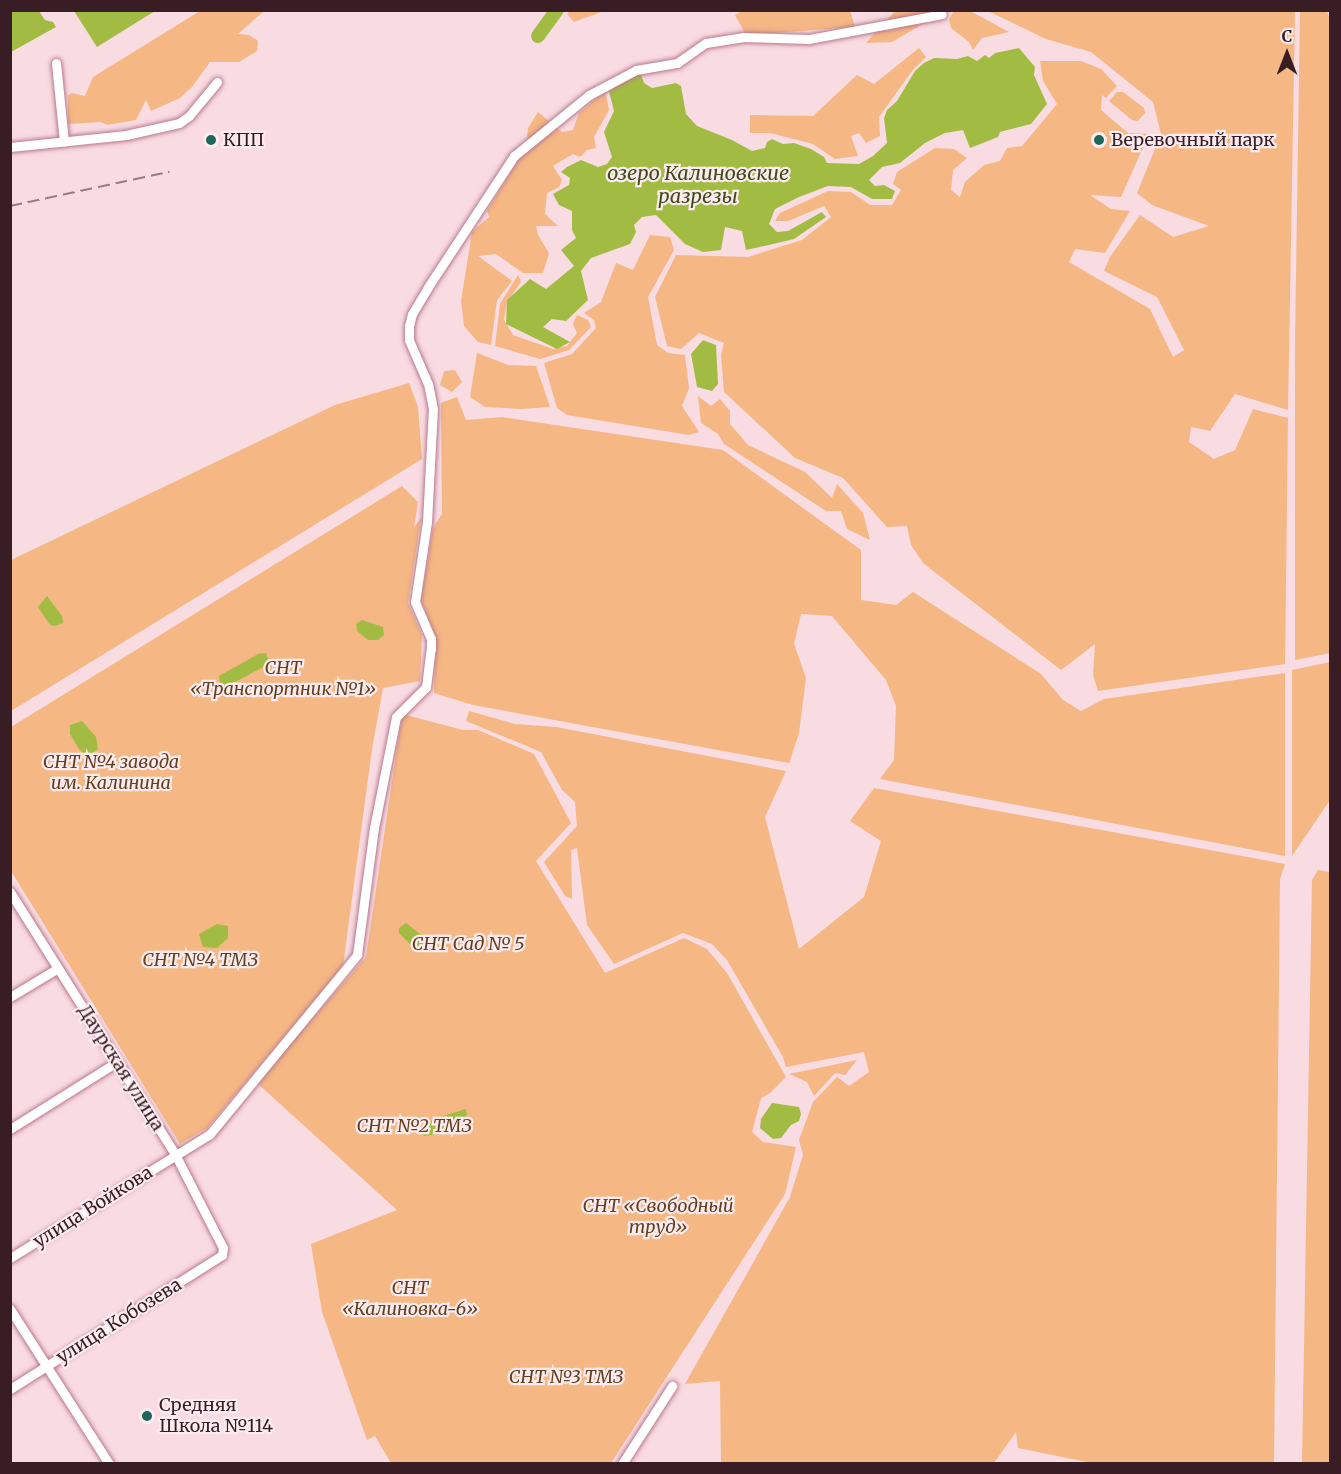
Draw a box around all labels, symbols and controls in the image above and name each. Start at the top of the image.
north arrow [1257,24,1317,84]
text: С [1282,26,1292,46]
place label: КПП [223,129,264,151]
place label: Веревочный парк [1111,129,1275,151]
marker: КПП [204,133,218,147]
marker: Веревочный парк [1092,133,1106,147]
water label: озеро Калиновские разрезы [607,160,789,207]
park label: СНТ «Транспортник №1» [189,658,377,700]
park label: СНТ №4 завода им. Калинина [43,752,179,795]
park label: СНТ Сад № 5 [412,933,524,955]
park label: СНТ №4 ТМЗ [142,949,258,971]
street label: Даурская улица [74,1001,168,1135]
park label: СНТ №2 ТМЗ [356,1115,472,1137]
street label: улица Войкова [29,1162,157,1252]
park label: СНТ «Свободный труд» [582,1196,734,1238]
street label: улица Кобозева [52,1274,186,1368]
park label: СНТ «Калиновка-6» [342,1278,478,1320]
park label: СНТ №3 ТМЗ [509,1366,623,1388]
place label: Средняя Школа №114 [159,1395,273,1438]
marker: Средняя Школа №114 [140,1409,154,1423]

